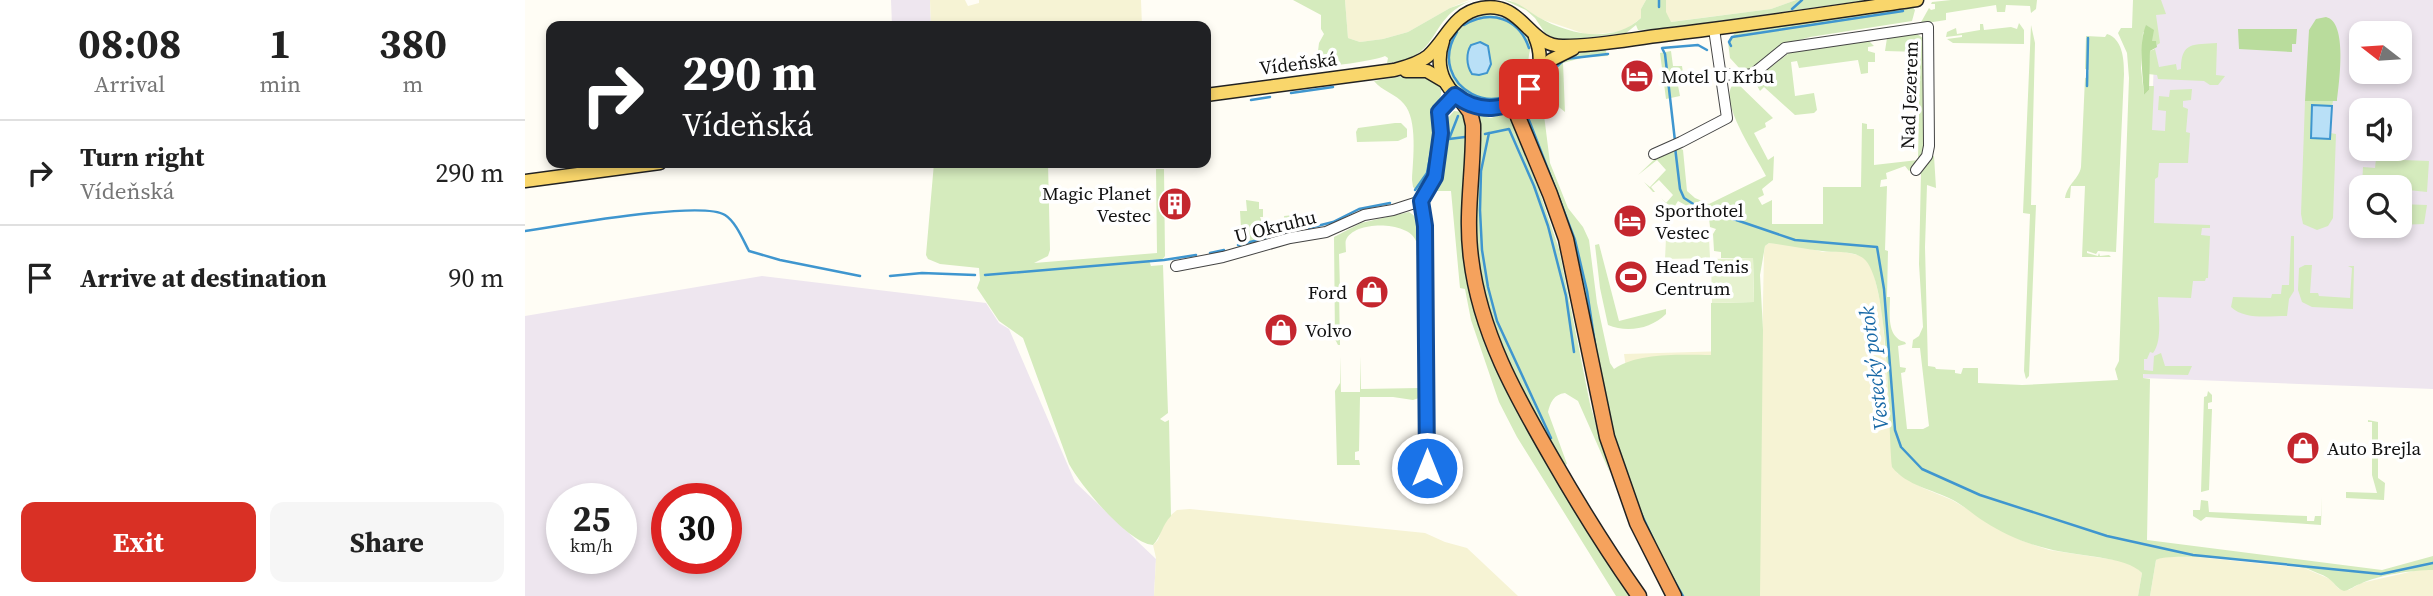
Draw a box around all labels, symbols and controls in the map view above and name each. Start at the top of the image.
text: 08:08 [78,14,182,72]
text: 1 [269,14,292,72]
text: 380 [379,14,447,72]
north arrow [2349,21,2411,84]
map controls [2349,21,2412,238]
text: 290 m [682,39,817,106]
street label: Nad Jezerem [1894,41,1924,149]
street label: Vídeňská [1258,45,1339,81]
icon: right [567,49,658,140]
hotel icon: Motel U Krbu [1618,57,1656,95]
pin [1499,59,1559,119]
place label: Motel U Krbu [1661,63,1774,89]
text: Arrival [94,68,165,100]
text: min [259,68,301,100]
text: m [403,68,423,100]
icon: arrive [1510,70,1548,108]
button: sound [2349,98,2412,161]
text: Vídeňská [682,103,813,147]
text: Turn right [80,139,204,175]
icon: right [21,154,59,192]
text: 290 m [436,155,504,191]
text: Vídeňská [80,175,174,207]
button: search [2349,175,2412,238]
place label: Magic Planet Vestec [1042,180,1152,228]
building icon: Magic Planet Vestec [1156,185,1194,223]
place label: Sporthotel Vestec [1655,197,1744,245]
hotel icon: Sporthotel Vestec [1611,202,1649,240]
street label: U Okruhu [1231,203,1319,249]
place label: Head Tenis Centrum [1655,253,1749,301]
sports icon: Head Tenis Centrum [1612,258,1650,296]
icon: arrive [21,259,59,297]
text: Arrive at destination [80,260,327,296]
text: 90 m [449,260,504,296]
shop icon: Ford [1353,273,1391,311]
place label: Ford [1308,279,1347,305]
water label: Vestecký potok [1852,304,1895,432]
shop icon: Volvo [1262,311,1300,349]
place label: Volvo [1305,317,1352,343]
shop icon: Auto Brejla [2284,429,2322,467]
position arrow [1390,431,1464,505]
place label: Auto Brejla [2327,435,2422,461]
speed limit sign: 30 [651,483,742,574]
text: 25 [573,495,610,543]
button: Exit [21,502,256,582]
button: Share [270,502,504,582]
text: km/h [570,533,613,558]

